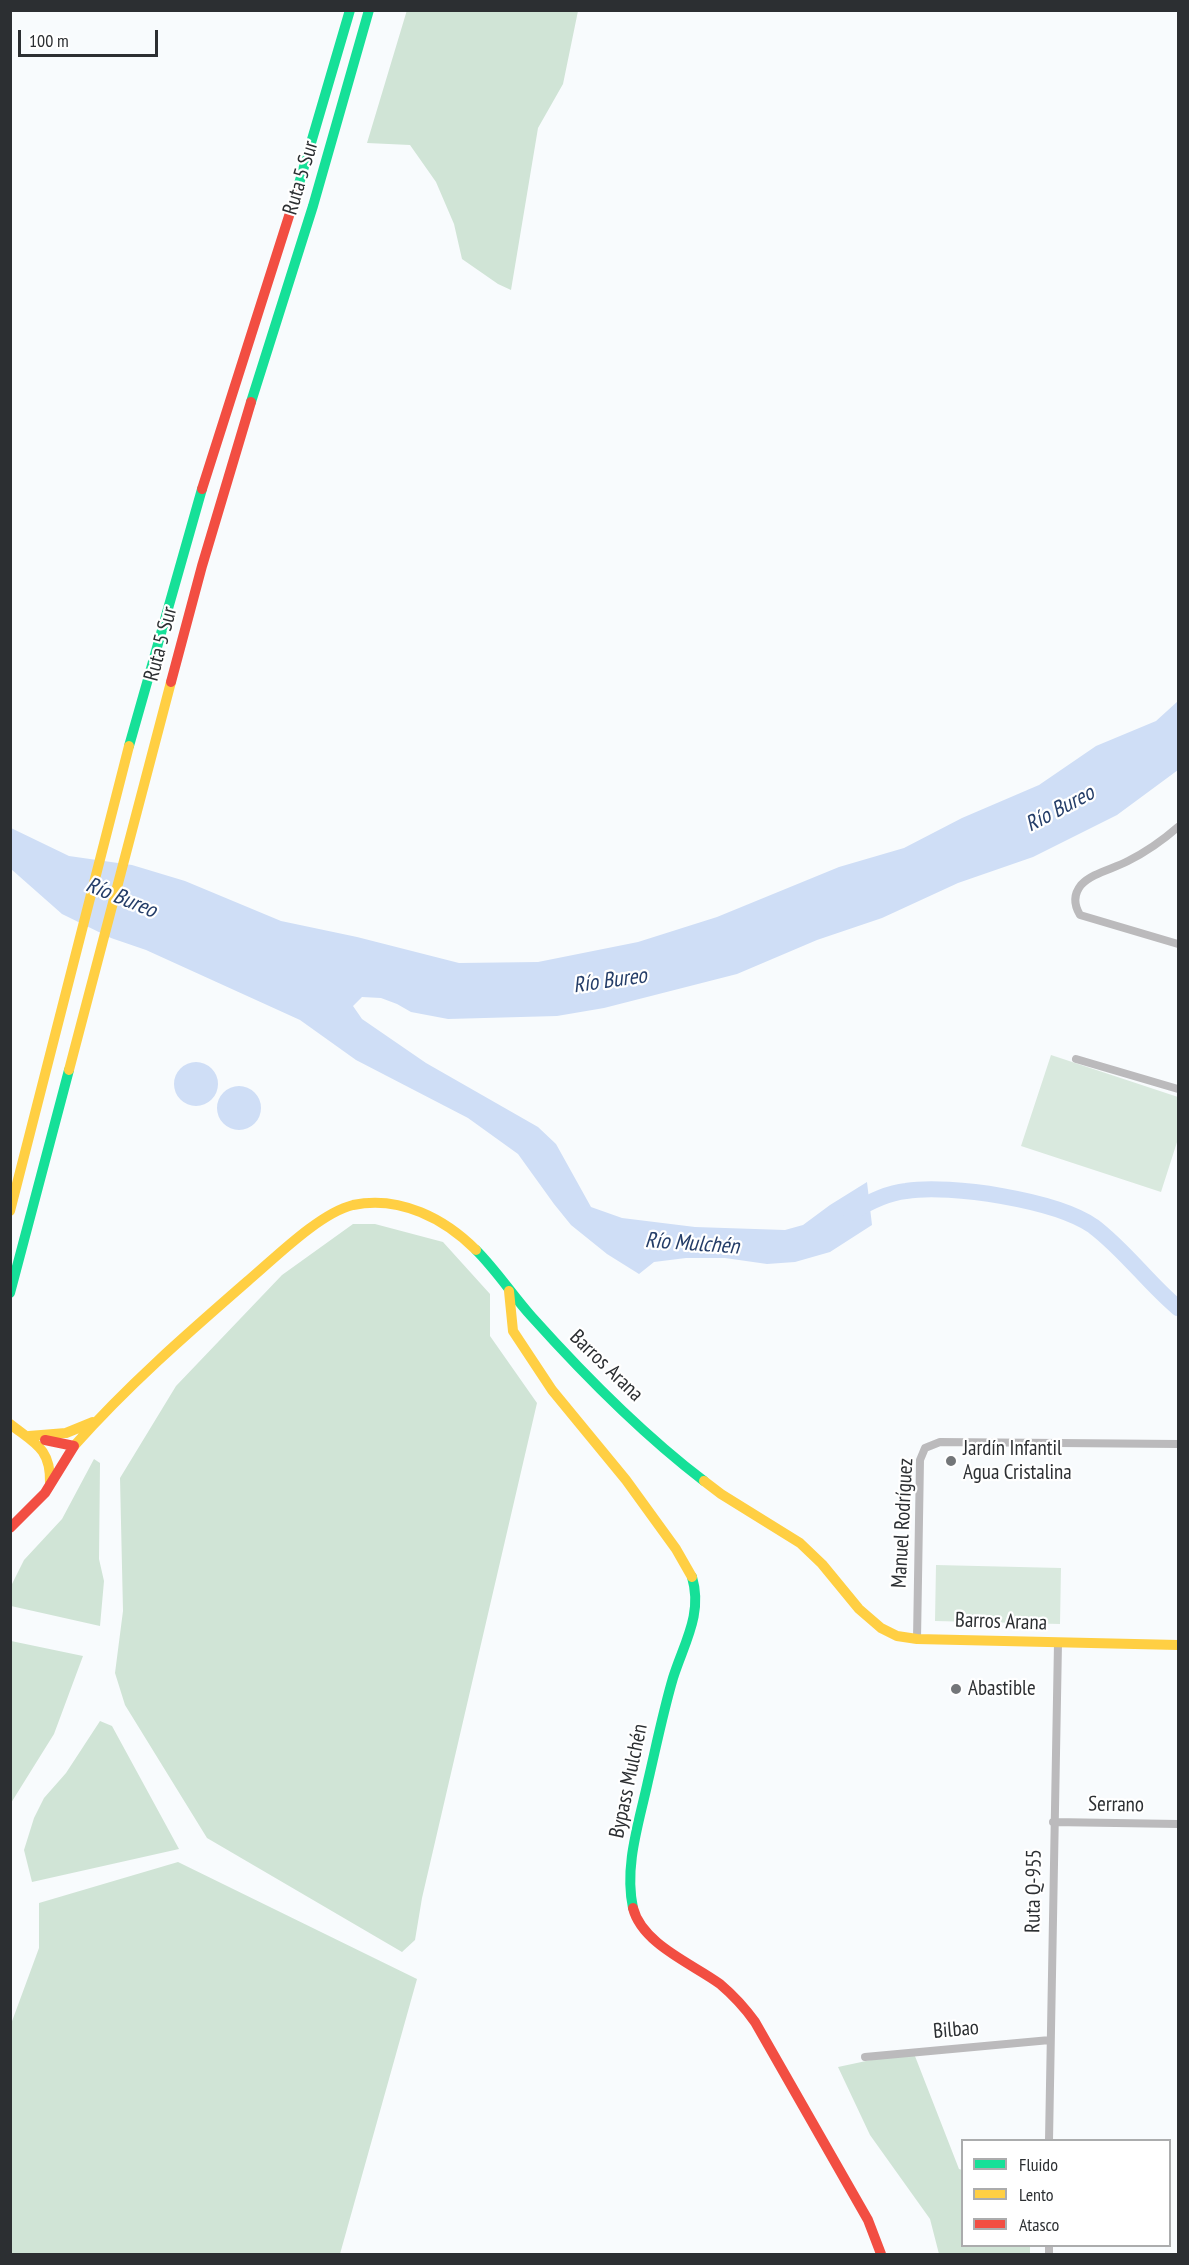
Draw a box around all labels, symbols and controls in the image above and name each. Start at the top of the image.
scale bar [21,18,160,56]
text: 100 m [29,29,69,52]
street label: Ruta 5 Sur [278,138,324,218]
street label: Ruta 5 Sur [139,604,183,684]
water label: Río Bureo [1021,780,1099,838]
water label: Río Bureo [82,872,160,924]
water label: Río Bureo [572,963,648,999]
water label: Río Mulchén [644,1228,740,1260]
street label: Barros Arana [564,1325,648,1407]
place label: Jardín Infantil Agua Cristalina [963,1436,1072,1486]
marker: Jardín Infantil Agua Cristalina [944,1454,958,1468]
street label: Manuel Rodríguez [887,1457,919,1589]
street label: Barros Arana [955,1608,1047,1636]
place label: Abastible [968,1676,1036,1702]
marker: Abastible [949,1682,963,1696]
street label: Bypass Mulchén [605,1722,653,1840]
street label: Serrano [1088,1792,1144,1818]
street label: Ruta Q-955 [1021,1849,1047,1933]
street label: Bilbao [932,2015,980,2045]
legend [961,2139,1171,2247]
text: Fluido [1019,2153,1058,2176]
text: Lento [1019,2183,1054,2206]
text: Atasco [1019,2213,1059,2236]

